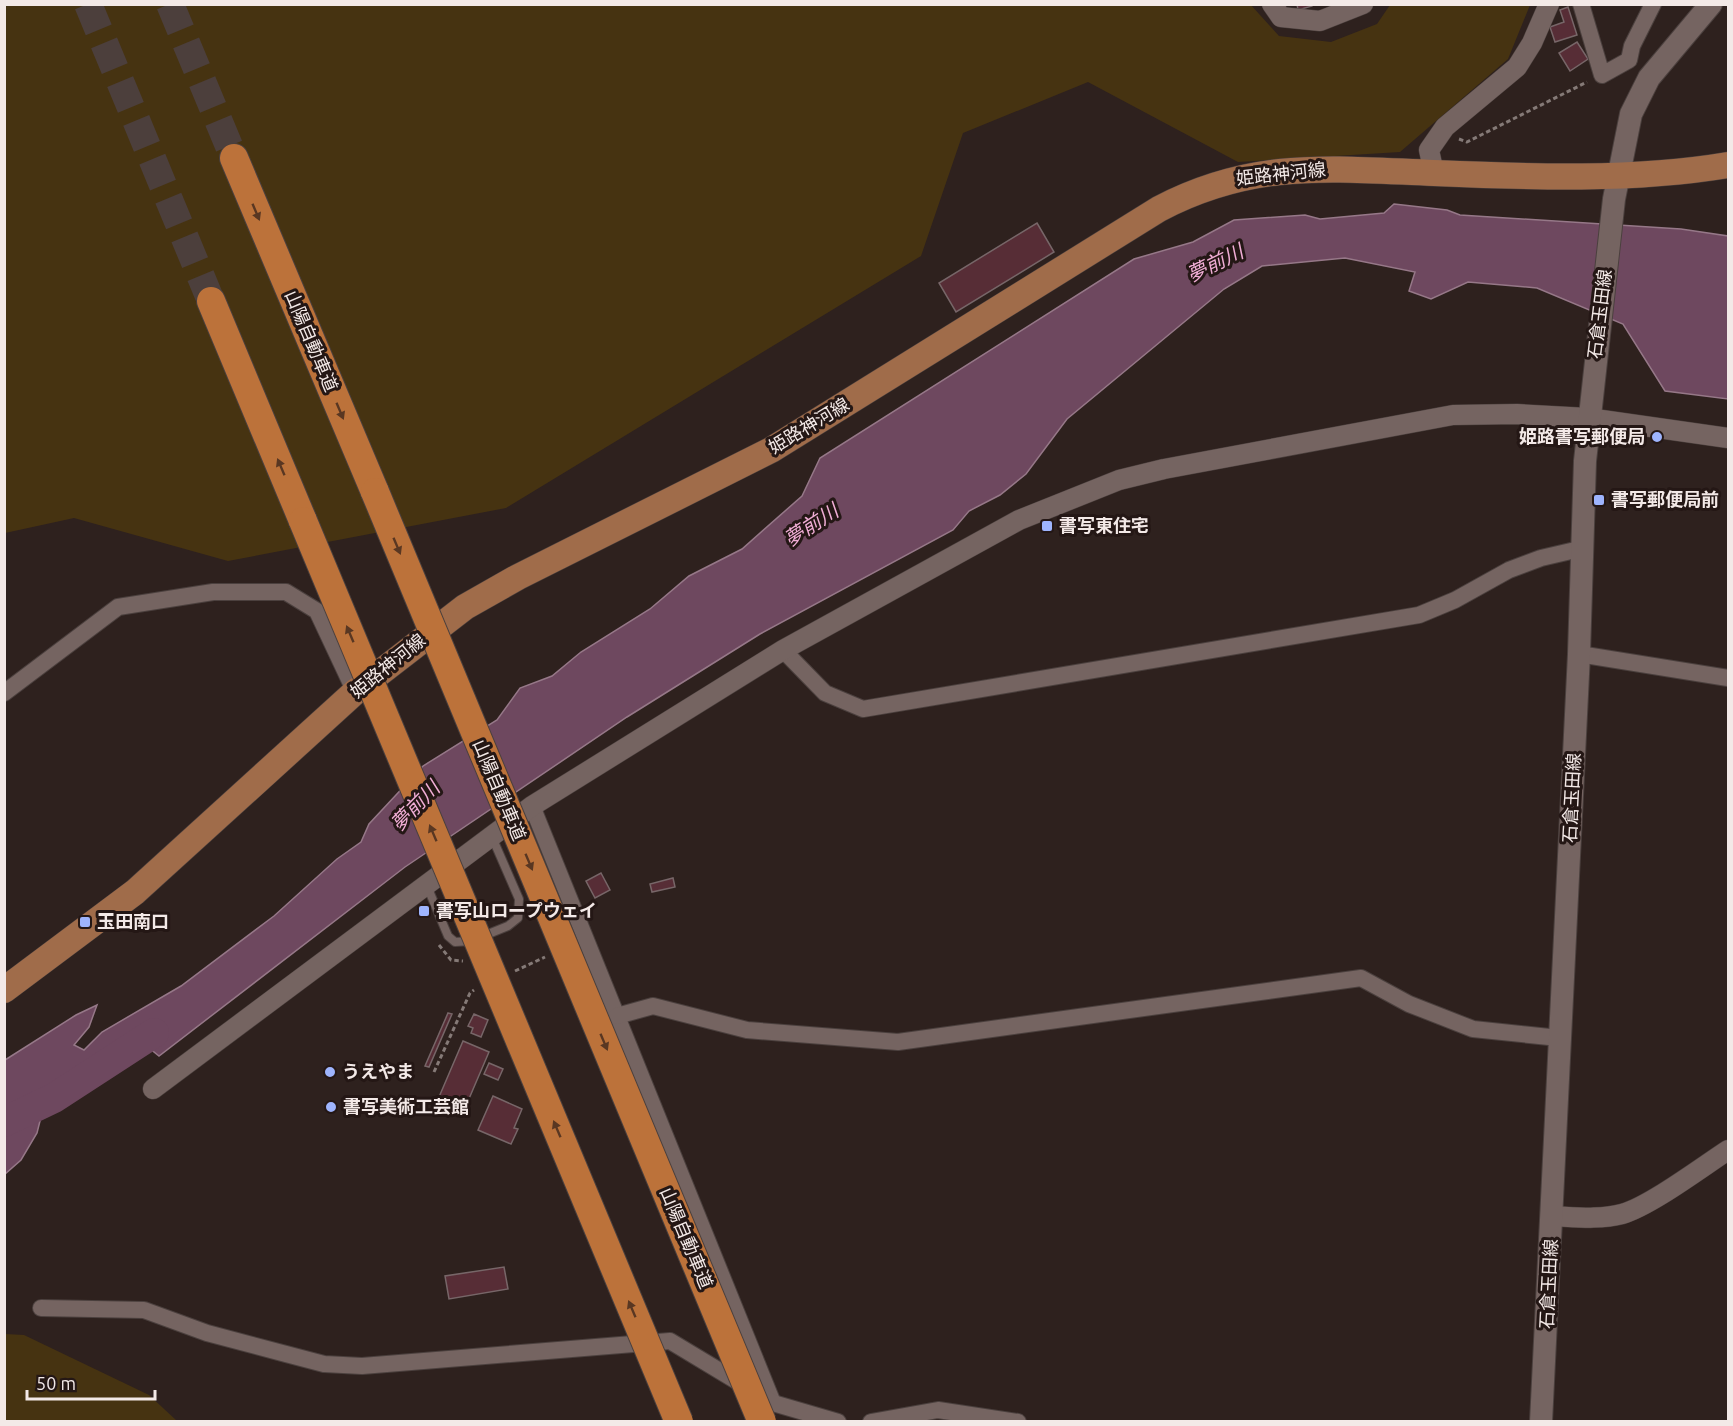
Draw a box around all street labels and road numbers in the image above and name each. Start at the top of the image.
street label: 姫路神河線 [1235,158,1327,188]
street label: 石倉玉田線 [1584,268,1614,360]
street label: 山陽自動車道 [282,287,342,394]
street label: 姫路神河線 [765,393,852,457]
street label: 姫路神河線 [346,629,429,701]
street label: 山陽自動車道 [470,736,530,843]
street label: 石倉玉田線 [1559,752,1583,843]
street label: 山陽自動車道 [657,1184,717,1291]
street label: 石倉玉田線 [1536,1238,1560,1329]

